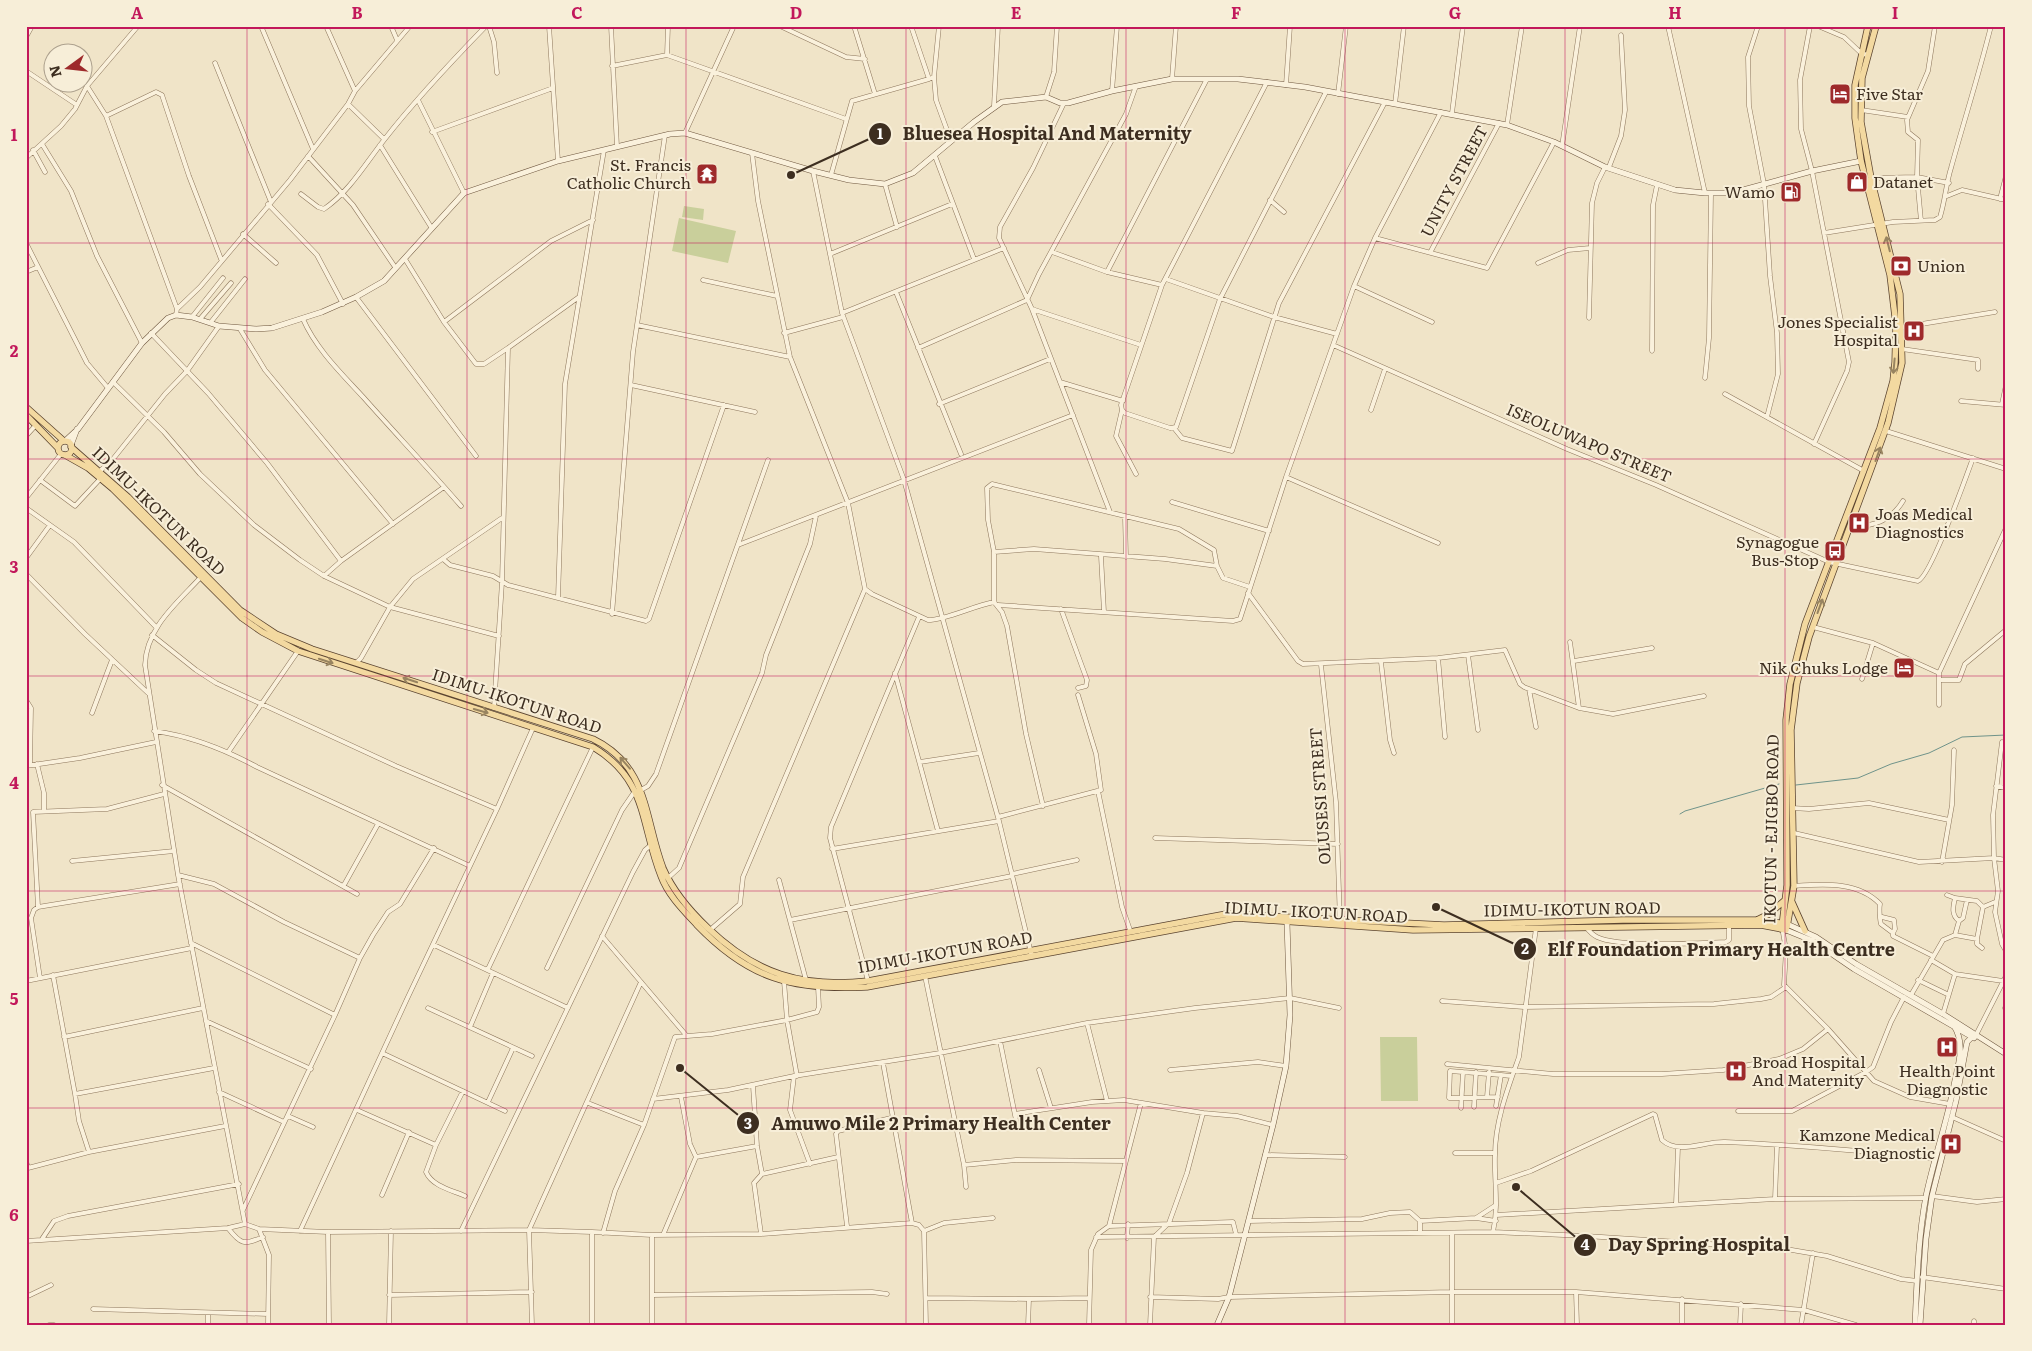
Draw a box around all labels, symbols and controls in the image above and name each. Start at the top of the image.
text: A [131,0,143,24]
text: B [351,0,363,24]
text: C [571,0,583,24]
text: D [790,0,802,24]
text: E [1011,0,1022,24]
text: F [1231,0,1241,24]
text: G [1449,0,1461,24]
text: H [1668,0,1682,24]
text: I [1892,0,1898,24]
north arrow [42,42,92,92]
text: N [43,63,66,80]
place label: Five Star [1856,81,1923,105]
hotel icon: Five Star [1828,82,1852,106]
callout: Bluesea Hospital And Maternity [867,117,1201,150]
text: Bluesea Hospital And Maternity [903,119,1191,146]
street label: UNITY STREET [1413,120,1493,241]
text: 1 [877,121,883,144]
text: 1 [11,122,18,146]
place label: St. Francis Catholic Church [567,152,691,194]
temple icon: St. Francis Catholic Church [695,162,719,186]
place label: Datanet [1873,169,1934,193]
shop icon: Datanet [1845,170,1869,194]
place label: Wamo [1725,179,1775,203]
fuel station icon: Wamo [1779,180,1803,204]
one-way arrow [1883,236,1892,252]
place label: Union [1917,253,1966,277]
bank icon: Union [1889,254,1913,278]
place label: Jones Specialist Hospital [1778,309,1899,351]
hospital icon: Jones Specialist Hospital [1902,319,1926,343]
text: 2 [10,338,19,362]
one-way arrow [1889,358,1899,374]
street label: ISEOLUWAPO STREET [1503,396,1676,488]
street label: IDIMU-IKOTUN ROAD [88,440,232,580]
one-way arrow [1874,447,1883,462]
place label: Joas Medical Diagnostics [1875,501,1973,543]
hospital icon: Joas Medical Diagnostics [1847,511,1871,535]
place label: Synagogue Bus-Stop [1736,529,1819,571]
bus stop icon: Synagogue Bus-Stop [1823,539,1847,563]
text: 3 [10,554,19,578]
one-way arrow [1816,599,1825,614]
place label: Nik Chuks Lodge [1759,655,1888,679]
one-way arrow [318,656,334,666]
hotel icon: Nik Chuks Lodge [1892,656,1916,680]
street label: IDIMU-IKOTUN ROAD [429,661,605,739]
one-way arrow [402,675,418,684]
one-way arrow [472,706,488,716]
street label: OLUSESI STREET [1302,726,1336,866]
street label: IKOTUN - EJIGBO ROAD [1756,734,1784,924]
one-way arrow [619,756,630,769]
text: 4 [9,770,19,794]
street label: IDIMU - IKOTUN ROAD [1224,894,1408,928]
street label: IDIMU-IKOTUN ROAD [1483,894,1661,922]
street label: IDIMU-IKOTUN ROAD [855,924,1034,978]
callout: Elf Foundation Primary Health Centre [1513,933,1905,966]
text: Elf Foundation Primary Health Centre [1547,935,1895,962]
text: 2 [1521,936,1529,959]
text: 5 [10,986,19,1010]
hospital icon: Health Point Diagnostic [1935,1035,1959,1059]
place label: Broad Hospital And Maternity [1752,1049,1866,1091]
place label: Health Point Diagnostic [1899,1058,1996,1100]
hospital icon: Broad Hospital And Maternity [1724,1059,1748,1083]
callout: Amuwo Mile 2 Primary Health Center [736,1107,1121,1140]
text: Amuwo Mile 2 Primary Health Center [771,1109,1111,1136]
text: 3 [744,1111,752,1134]
place label: Kamzone Medical Diagnostic [1799,1122,1935,1164]
hospital icon: Kamzone Medical Diagnostic [1939,1132,1963,1156]
text: 6 [9,1202,19,1226]
callout: Day Spring Hospital [1573,1229,1800,1262]
text: Day Spring Hospital [1608,1230,1790,1257]
text: 4 [1580,1232,1590,1255]

